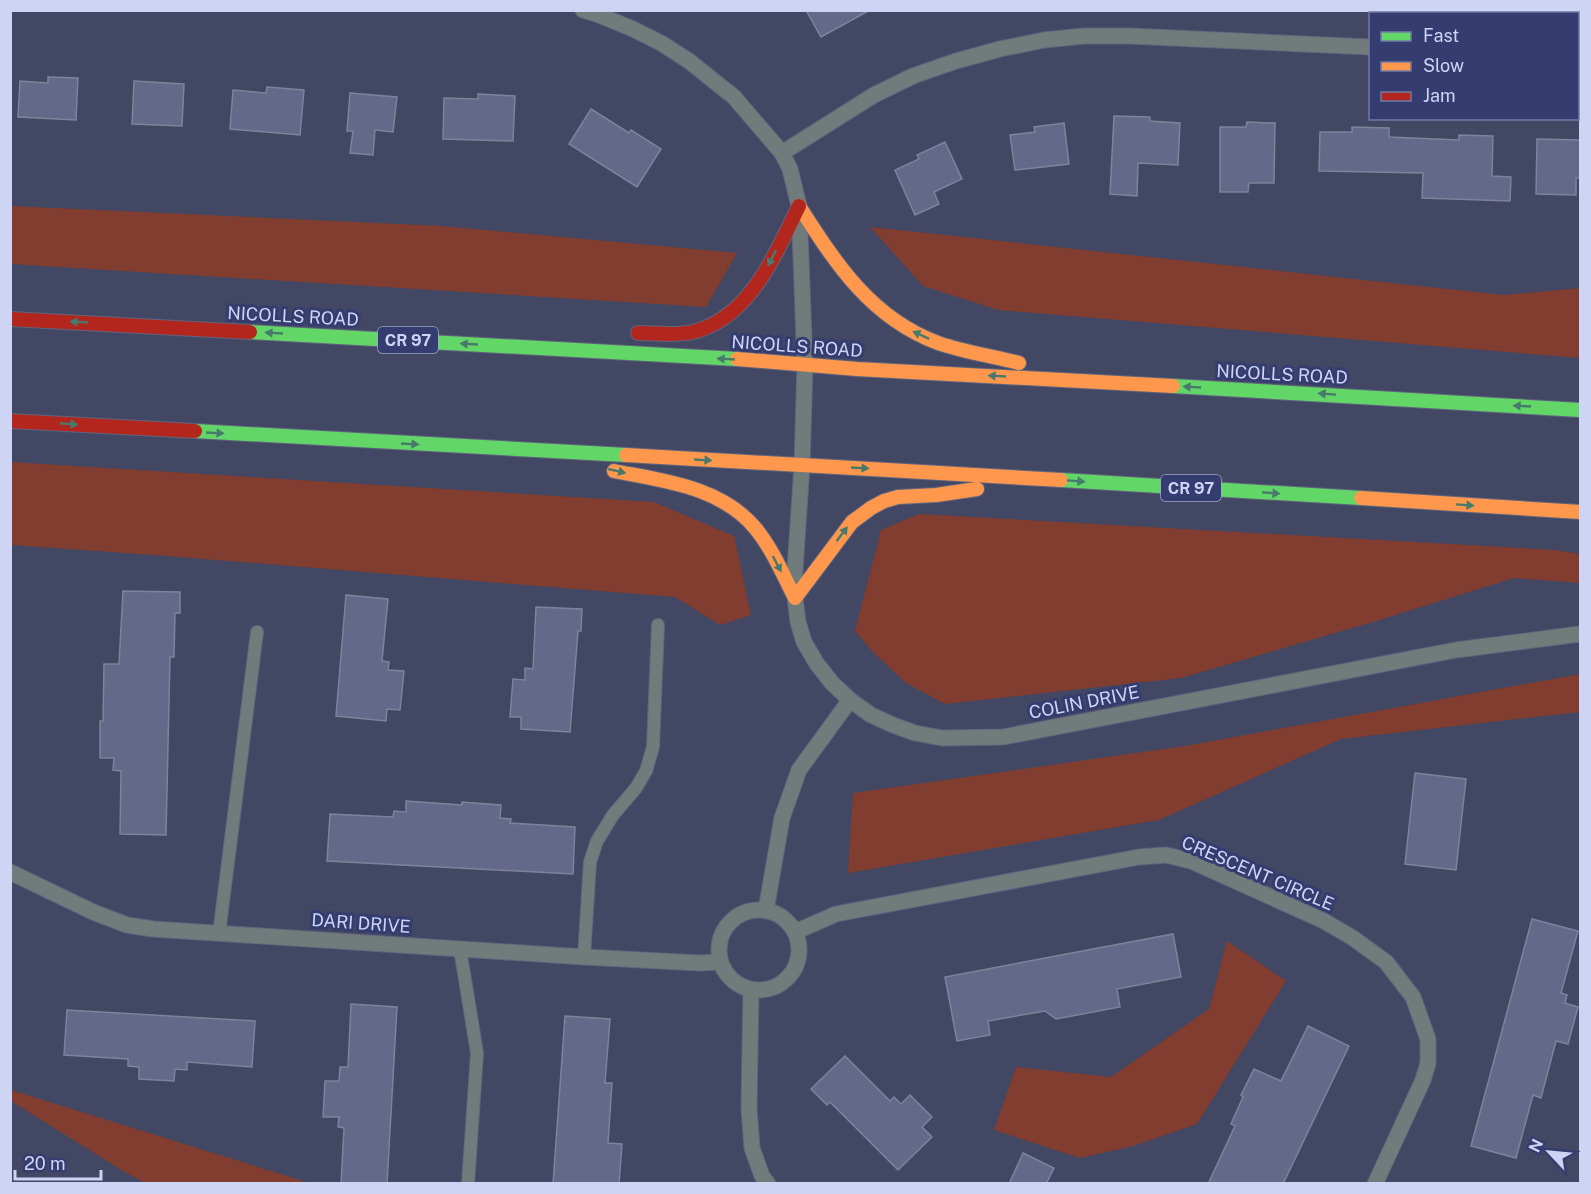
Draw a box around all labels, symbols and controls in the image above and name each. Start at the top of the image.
legend [1369,12,1579,120]
text: Fast [1423,25,1459,46]
text: Slow [1423,55,1464,76]
text: Jam [1423,85,1456,106]
one-way arrow [767,249,777,266]
street label: NICOLLS ROAD [227,302,359,330]
one-way arrow [70,318,89,327]
road number: CR 97 [378,327,438,353]
one-way arrow [264,328,283,338]
street label: NICOLLS ROAD [731,331,863,361]
one-way arrow [913,331,930,340]
one-way arrow [459,339,478,348]
one-way arrow [717,354,736,363]
street label: NICOLLS ROAD [1216,360,1348,388]
one-way arrow [988,372,1007,381]
one-way arrow [1183,382,1202,391]
one-way arrow [1318,390,1337,399]
one-way arrow [1513,402,1532,411]
one-way arrow [59,420,78,429]
one-way arrow [206,429,225,438]
one-way arrow [401,439,420,448]
one-way arrow [693,455,712,464]
one-way arrow [851,464,870,473]
one-way arrow [607,467,626,477]
road number: CR 97 [1161,475,1221,501]
one-way arrow [1066,476,1085,485]
one-way arrow [1261,488,1280,497]
one-way arrow [1456,500,1475,509]
one-way arrow [836,527,848,542]
one-way arrow [772,556,782,573]
street label: COLIN DRIVE [1027,681,1141,723]
street label: CRESCENT CIRCLE [1179,831,1337,915]
street label: DARI DRIVE [311,909,411,937]
north arrow [1519,1122,1579,1182]
text: N [1525,1136,1547,1155]
scale bar [15,1143,100,1181]
text: 20 m [24,1153,66,1174]

